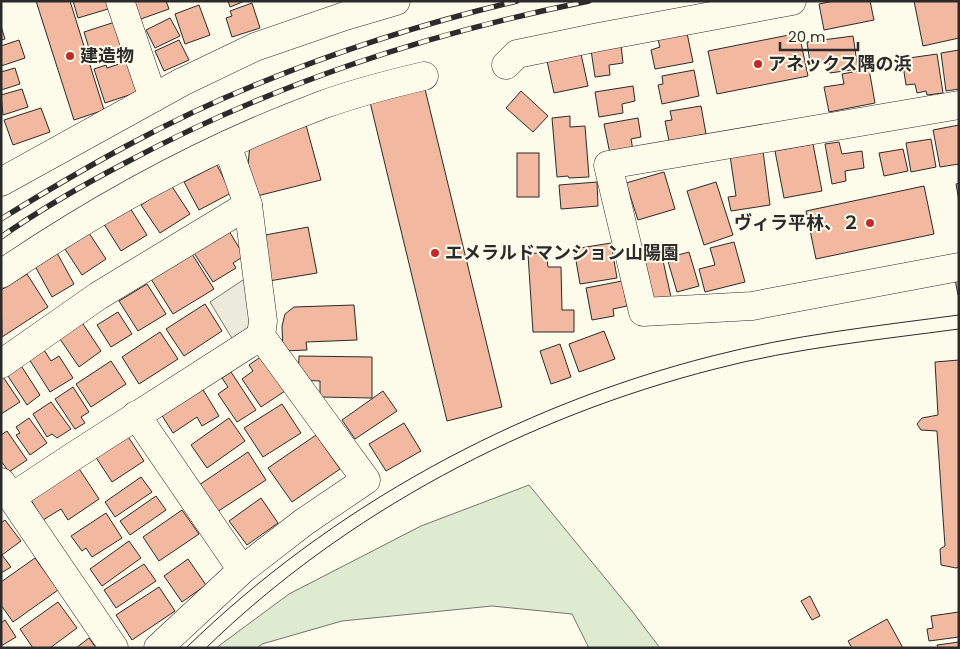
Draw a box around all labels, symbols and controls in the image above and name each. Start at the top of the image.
scale bar [780,20,858,52]
text: 20 m [788,26,826,47]
place label: 建造物 [80,43,134,68]
marker: 建造物 [64,50,76,62]
place label: アネックス隅の浜 [768,51,911,76]
marker: アネックス隅の浜 [752,58,764,70]
place label: ヴィラ平林、２ [734,210,860,235]
marker: ヴィラ平林、２ [864,217,876,229]
place label: エメラルドマンション山陽園 [445,240,679,265]
marker: エメラルドマンション山陽園 [429,247,441,259]

